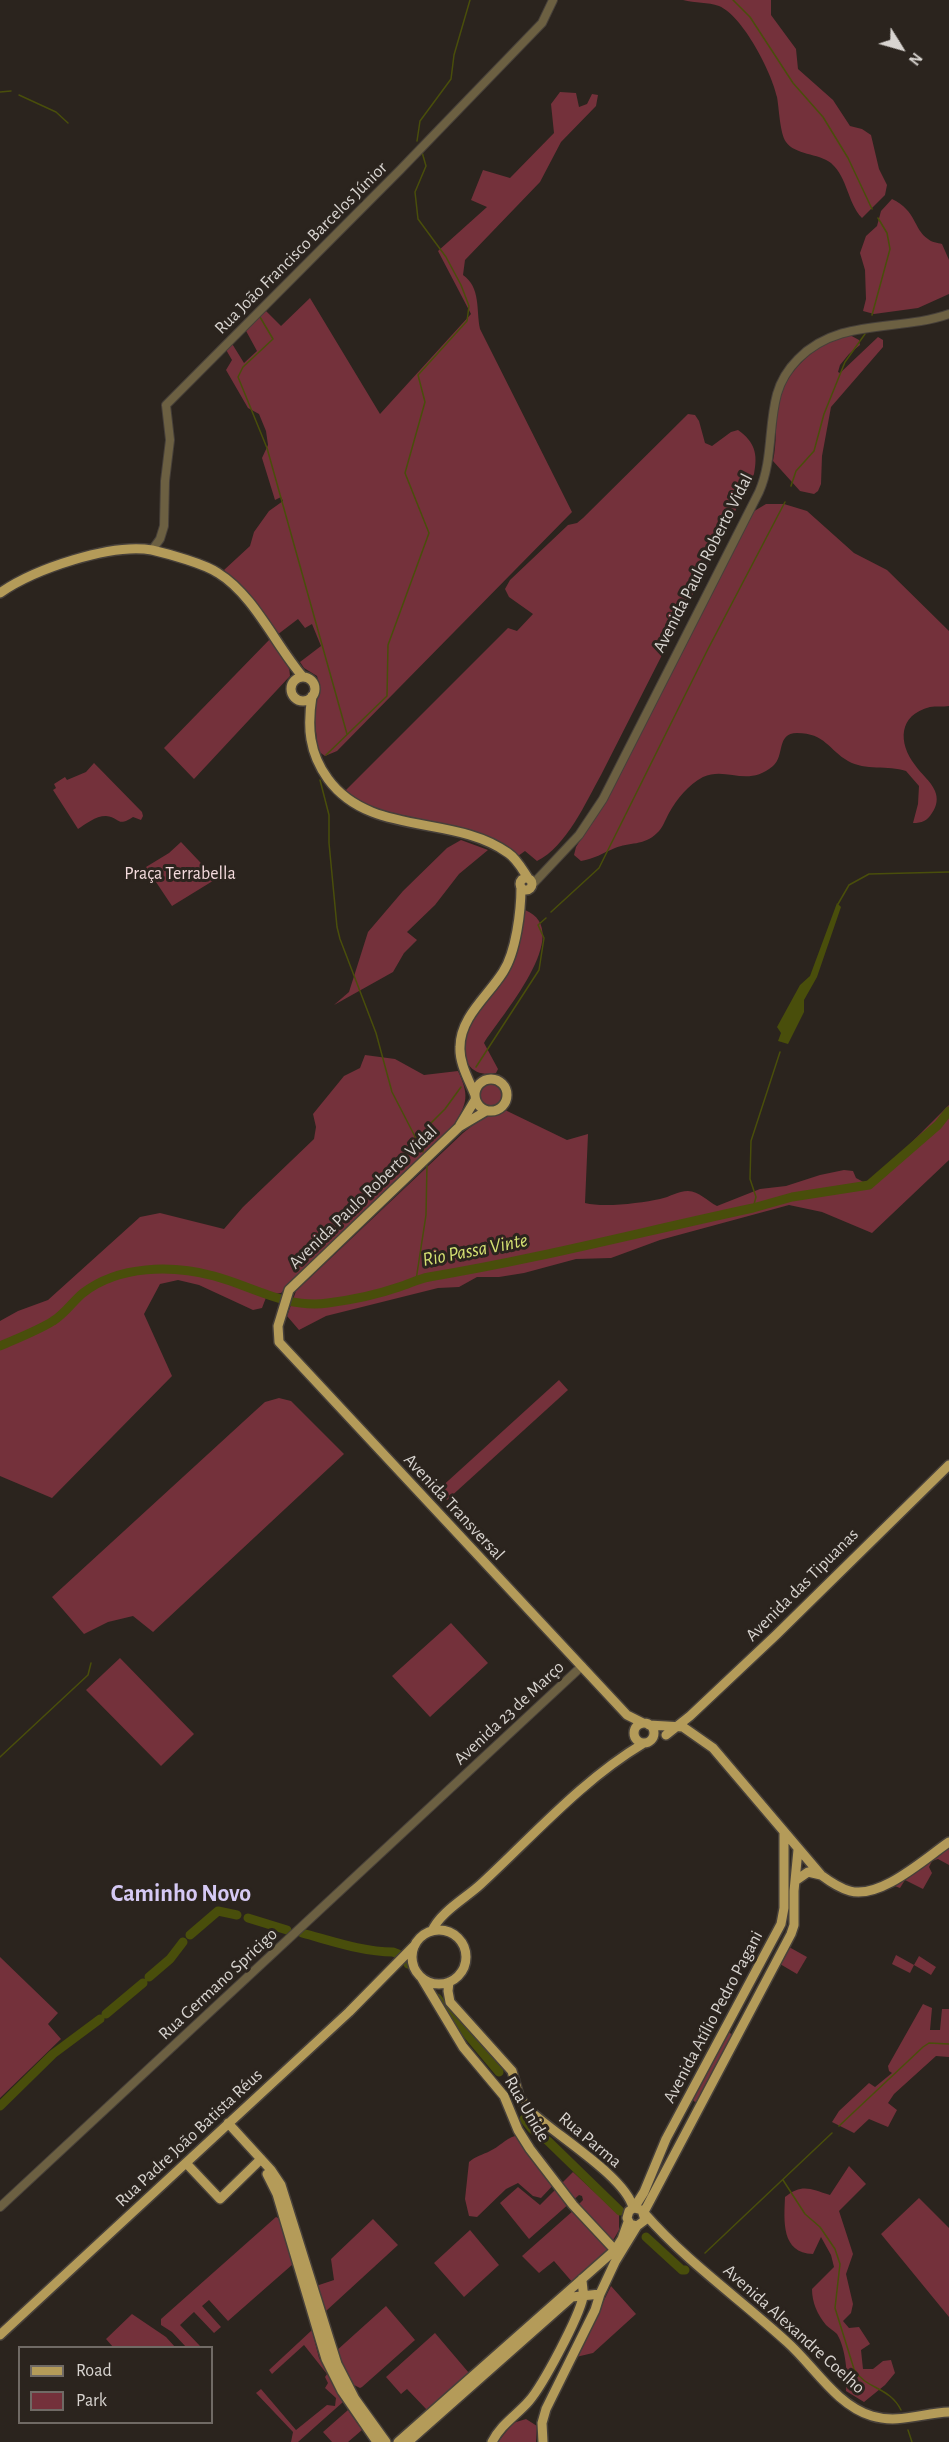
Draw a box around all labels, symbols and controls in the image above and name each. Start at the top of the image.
north arrow [871,18,931,78]
text: N [906,50,925,68]
street label: Rua João Francisco Barcelos Júnior [210,157,392,339]
street label: Avenida Paulo Roberto Vidal [648,470,758,656]
park label: Praça Terrabella [124,863,236,885]
street label: Avenida Paulo Roberto Vidal [284,1120,442,1274]
water label: Rio Passa Vinte [420,1228,530,1272]
street label: Avenida Transversal [399,1449,509,1565]
street label: Avenida das Tipuanas [741,1524,863,1646]
street label: Avenida 23 de Março [449,1656,569,1770]
district label: Caminho Novo [111,1880,251,1908]
street label: Rua Germano Spricigo [154,1923,282,2045]
street label: Avenida Atílio Pedro Pagani [658,1927,768,2107]
street label: Rua Padre João Batista Réus [111,2064,267,2212]
street label: Rua Unide [500,2072,554,2146]
street label: Rua Parma [554,2107,626,2173]
street label: Avenida Alexandre Coelho [719,2260,869,2398]
legend [18,2346,213,2424]
text: Road [76,2362,112,2380]
text: Park [76,2392,107,2410]

